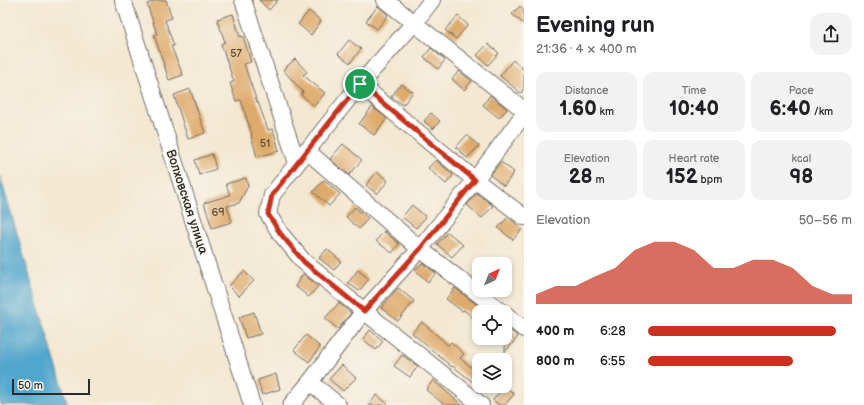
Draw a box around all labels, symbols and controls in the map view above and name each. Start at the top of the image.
text: Evening run [536,12,655,39]
button: share [810,13,852,55]
text: 21:36 · 4 × 400 m [536,41,637,57]
house number: 57 [230,47,242,60]
pin [343,67,377,101]
icon: arrive [349,73,371,95]
text: Distance [565,84,609,97]
text: Time [682,84,706,97]
text: Pace [789,84,814,97]
text: 1.60 [559,97,597,121]
text: 10:40 [669,97,719,121]
text: 6:40 [770,97,811,121]
text: km [597,105,614,118]
text: /km [811,105,833,118]
house number: 51 [260,137,270,150]
street label: Волховская улица [163,148,212,257]
text: Elevation [564,152,610,165]
text: Heart rate [669,152,719,165]
text: kcal [791,152,811,165]
text: 28 [569,165,593,189]
text: 152 [666,165,698,189]
text: 98 [789,165,813,189]
text: m [593,173,605,186]
text: bpm [698,173,722,186]
house number: 69 [211,206,225,219]
text: Elevation [536,212,590,228]
text: 50–56 m [799,212,852,228]
north arrow [472,257,512,297]
map controls [472,257,512,393]
button: locate [472,305,512,345]
text: 400 m [536,323,574,339]
text: 6:28 [600,323,626,339]
button: layers [472,353,512,393]
text: 800 m [536,353,575,369]
text: 6:55 [600,353,625,369]
scale bar [12,377,90,396]
text: 50 m [18,379,43,392]

